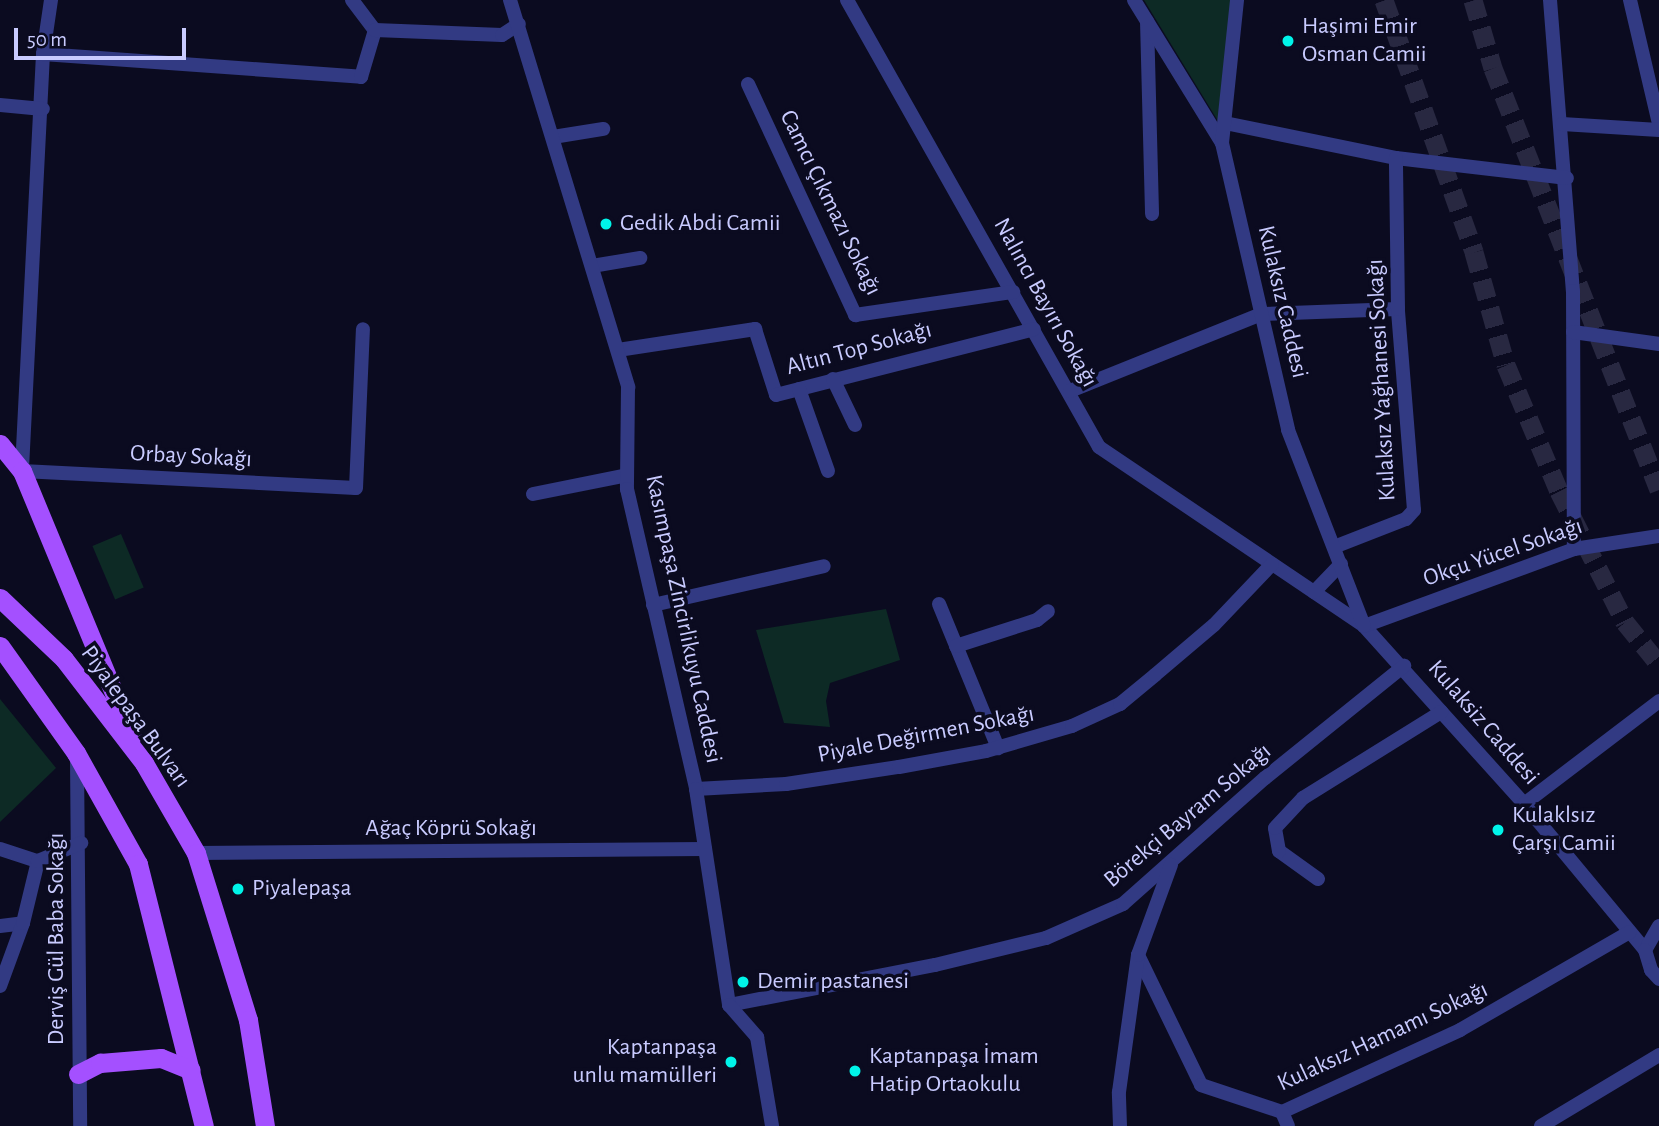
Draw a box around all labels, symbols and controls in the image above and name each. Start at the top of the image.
place label: Haşimi Emir Osman Camii [1302,13,1427,69]
scale bar [18,14,189,58]
text: 50 m [27,29,67,50]
marker: Haşimi Emir Osman Camii [1280,33,1296,49]
street label: Camcı Çıkmazı Sokağı [773,106,887,300]
place label: Gedik Abdi Camii [620,210,781,238]
street label: Nalıncı Bayırı Sokağı [987,213,1103,393]
marker: Gedik Abdi Camii [598,216,614,232]
street label: Kulaksız Caddesi [1250,223,1314,381]
street label: Kulaksız Yağhanesi Sokağı [1361,258,1403,502]
street label: Altın Top Sokağı [783,316,935,382]
street label: Orbay Sokağı [129,439,253,475]
street label: Kasımpaşa Zincirlikuyu Caddesi [638,472,728,766]
street label: Okçu Yücel Sokağı [1420,512,1586,594]
street label: Piyalepaşa Bulvarı [74,640,196,794]
street label: Kulaksiz Caddesi [1421,655,1545,791]
street label: Piyale Değirmen Sokağı [815,700,1037,770]
street label: Börekçi Bayram Sokağı [1098,738,1278,894]
place label: Kulaklsız Çarşı Camii [1512,802,1616,858]
street label: Ağaç Köprü Sokağı [365,815,537,843]
marker: Kulaklsız Çarşı Camii [1490,822,1506,838]
street label: Derviş Gül Baba Sokağı [43,833,71,1045]
place label: Piyalepaşa [252,875,351,903]
marker: Piyalepaşa [230,881,246,897]
place label: Demir pastanesi [757,968,909,996]
marker: Demir pastanesi [735,974,751,990]
street label: Kulaksız Hamamı Sokağı [1273,976,1493,1098]
place label: Kaptanpaşa unlu mamülleri [573,1034,717,1090]
place label: Kaptanpaşa İmam Hatip Ortaokulu [869,1043,1039,1099]
marker: Kaptanpaşa unlu mamülleri [723,1054,739,1070]
marker: Kaptanpaşa İmam Hatip Ortaokulu [847,1063,863,1079]

